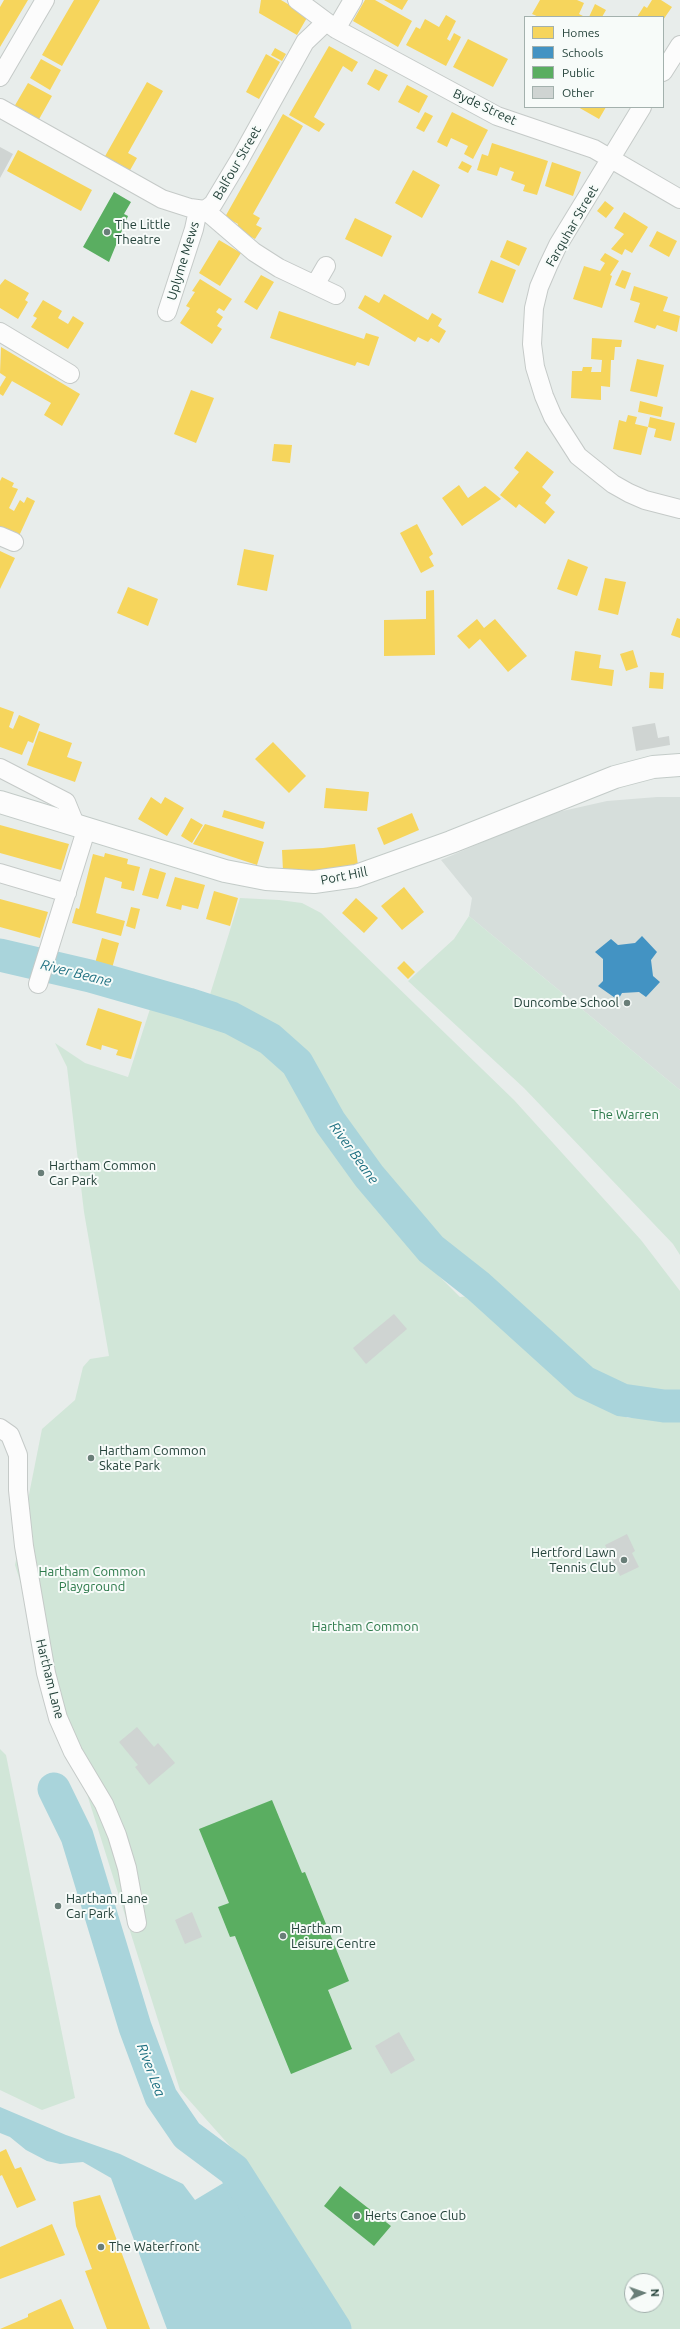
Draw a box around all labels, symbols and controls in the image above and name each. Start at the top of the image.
legend [524,16,664,108]
text: Homes [562,26,600,39]
text: Schools [562,46,603,59]
text: Public [562,66,595,79]
street label: Byde Street [451,85,519,129]
text: Other [562,86,594,99]
street label: Balfour Street [210,123,264,203]
street label: Farquhar Street [542,183,602,269]
place label: The Little Theatre [115,217,170,248]
street label: Uplyme Mews [164,220,202,302]
marker: The Little Theatre [102,227,112,237]
street label: Port Hill [319,864,369,888]
water label: River Beane [39,956,113,990]
place label: Duncombe School [513,995,619,1011]
marker: Duncombe School [622,998,632,1008]
park label: The Warren [591,1107,659,1123]
water label: River Beane [326,1119,382,1187]
place label: Hartham Common Car Park [49,1158,156,1189]
marker: Hartham Common Car Park [36,1168,46,1178]
place label: Hartham Common Skate Park [99,1443,206,1474]
marker: Hartham Common Skate Park [86,1453,96,1463]
place label: Hertford Lawn Tennis Club [531,1545,616,1576]
marker: Hertford Lawn Tennis Club [619,1555,629,1565]
park label: Hartham Common Playground [38,1564,146,1595]
park label: Hartham Common [311,1619,419,1635]
street label: Hartham Lane [33,1637,67,1721]
place label: Hartham Lane Car Park [66,1891,148,1922]
marker: Hartham Lane Car Park [53,1901,63,1911]
place label: Hartham Leisure Centre [291,1921,376,1952]
marker: Hartham Leisure Centre [278,1931,288,1941]
water label: River Lea [133,2041,169,2099]
place label: Herts Canoe Club [365,2208,466,2224]
marker: Herts Canoe Club [352,2211,362,2221]
place label: The Waterfront [109,2239,199,2255]
marker: The Waterfront [96,2242,106,2252]
north arrow [624,2273,664,2313]
text: N [649,2288,661,2297]

